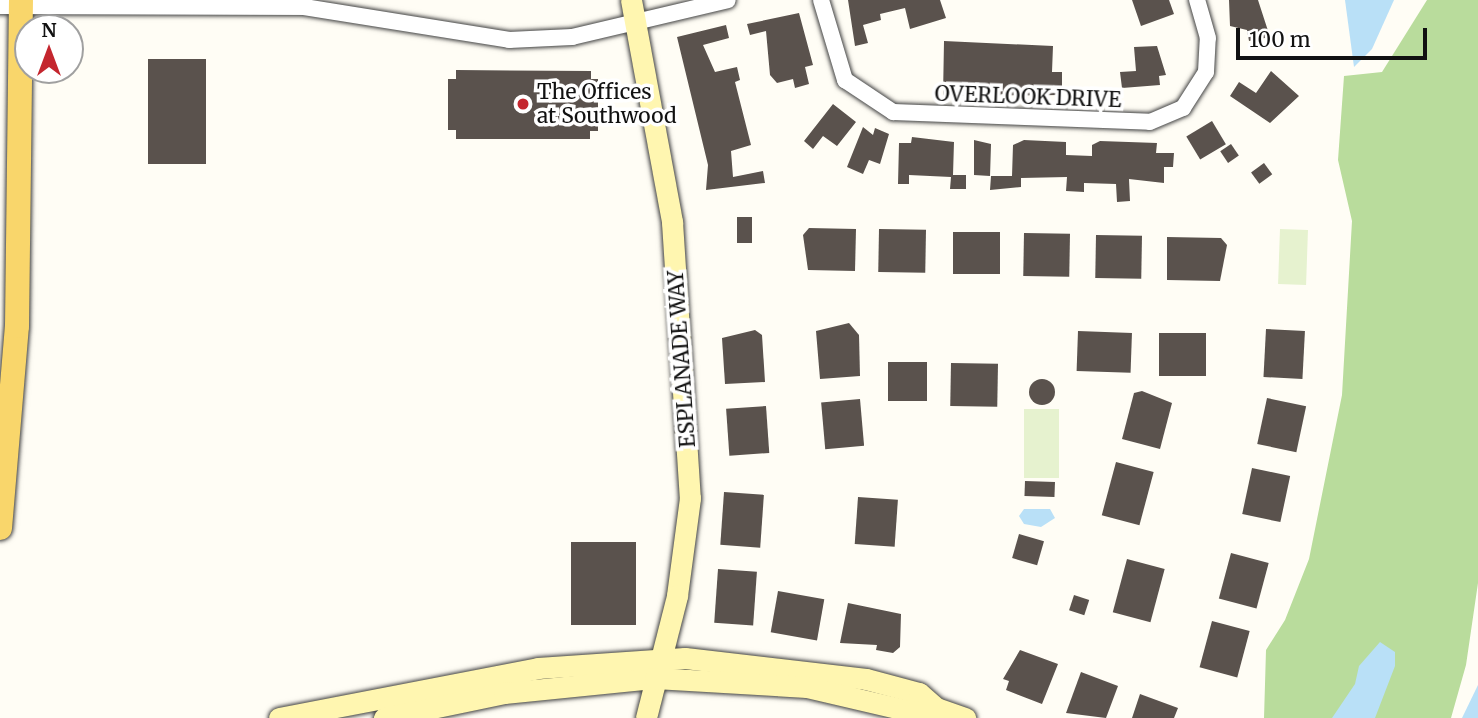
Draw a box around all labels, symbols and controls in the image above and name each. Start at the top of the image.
north arrow [14,14,84,84]
scale bar [1240,14,1431,58]
text: N [41,18,57,42]
text: 100 m [1249,26,1311,53]
place label: The Offices at Southwood [537,79,677,129]
street label: OVERLOOK DRIVE [934,81,1122,113]
marker: The Offices at Southwood [515,96,531,112]
street label: ESPLANADE WAY [663,269,701,449]

